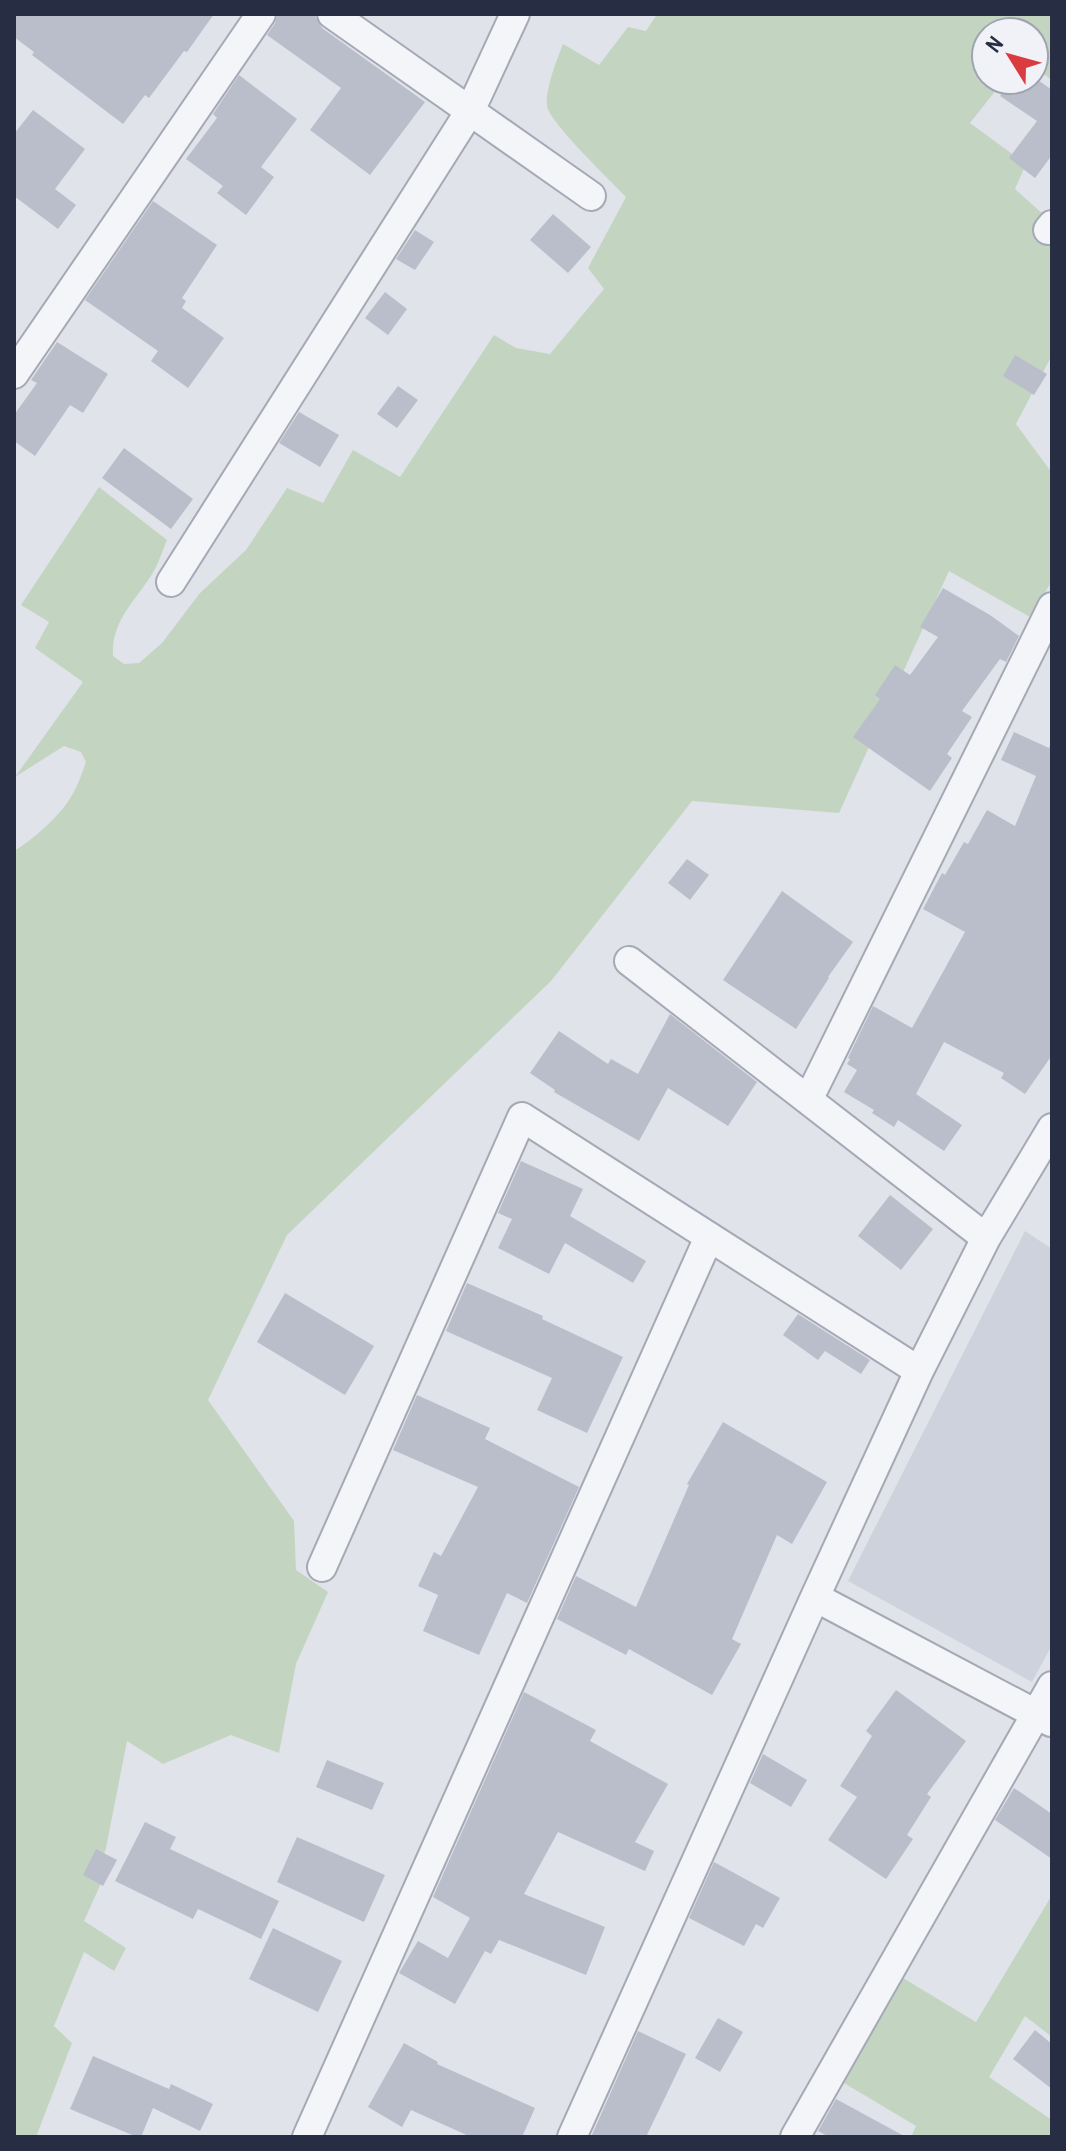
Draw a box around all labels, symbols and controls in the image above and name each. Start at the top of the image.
north arrow [970,16,1050,96]
text: N [978,30,1010,58]

